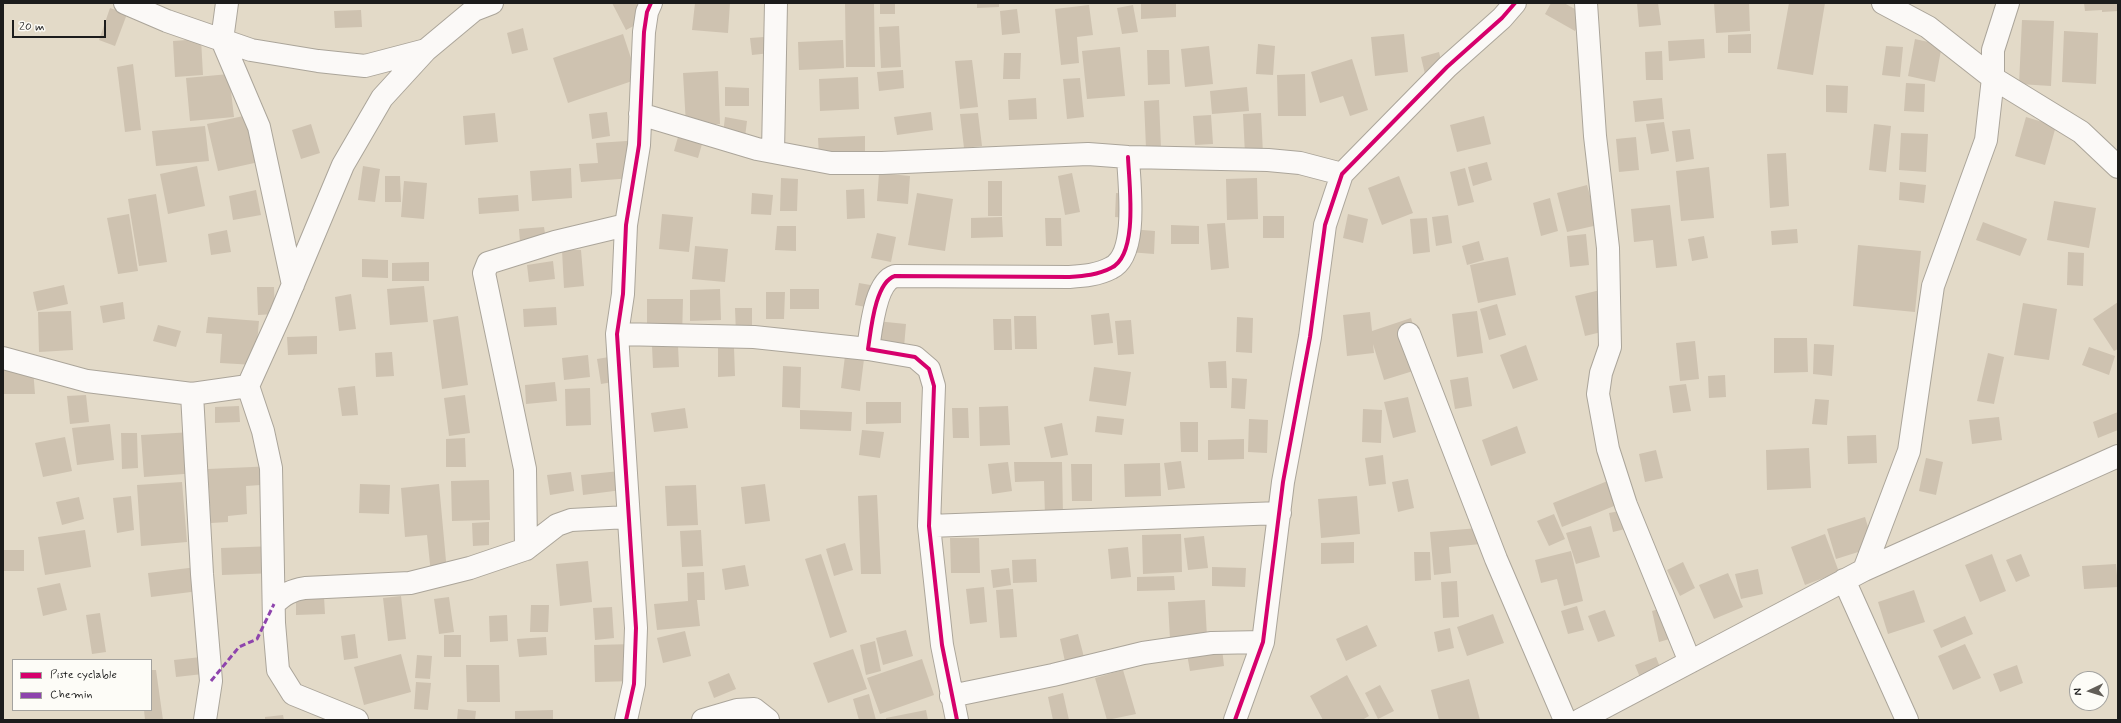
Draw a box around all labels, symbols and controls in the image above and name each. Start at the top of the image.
scale bar [14,12,108,38]
text: 20 m [19,19,45,35]
legend [12,659,152,711]
text: Piste cyclable [50,667,117,683]
north arrow [2069,671,2109,711]
text: Chemin [50,687,93,703]
text: N [2071,688,2085,696]

